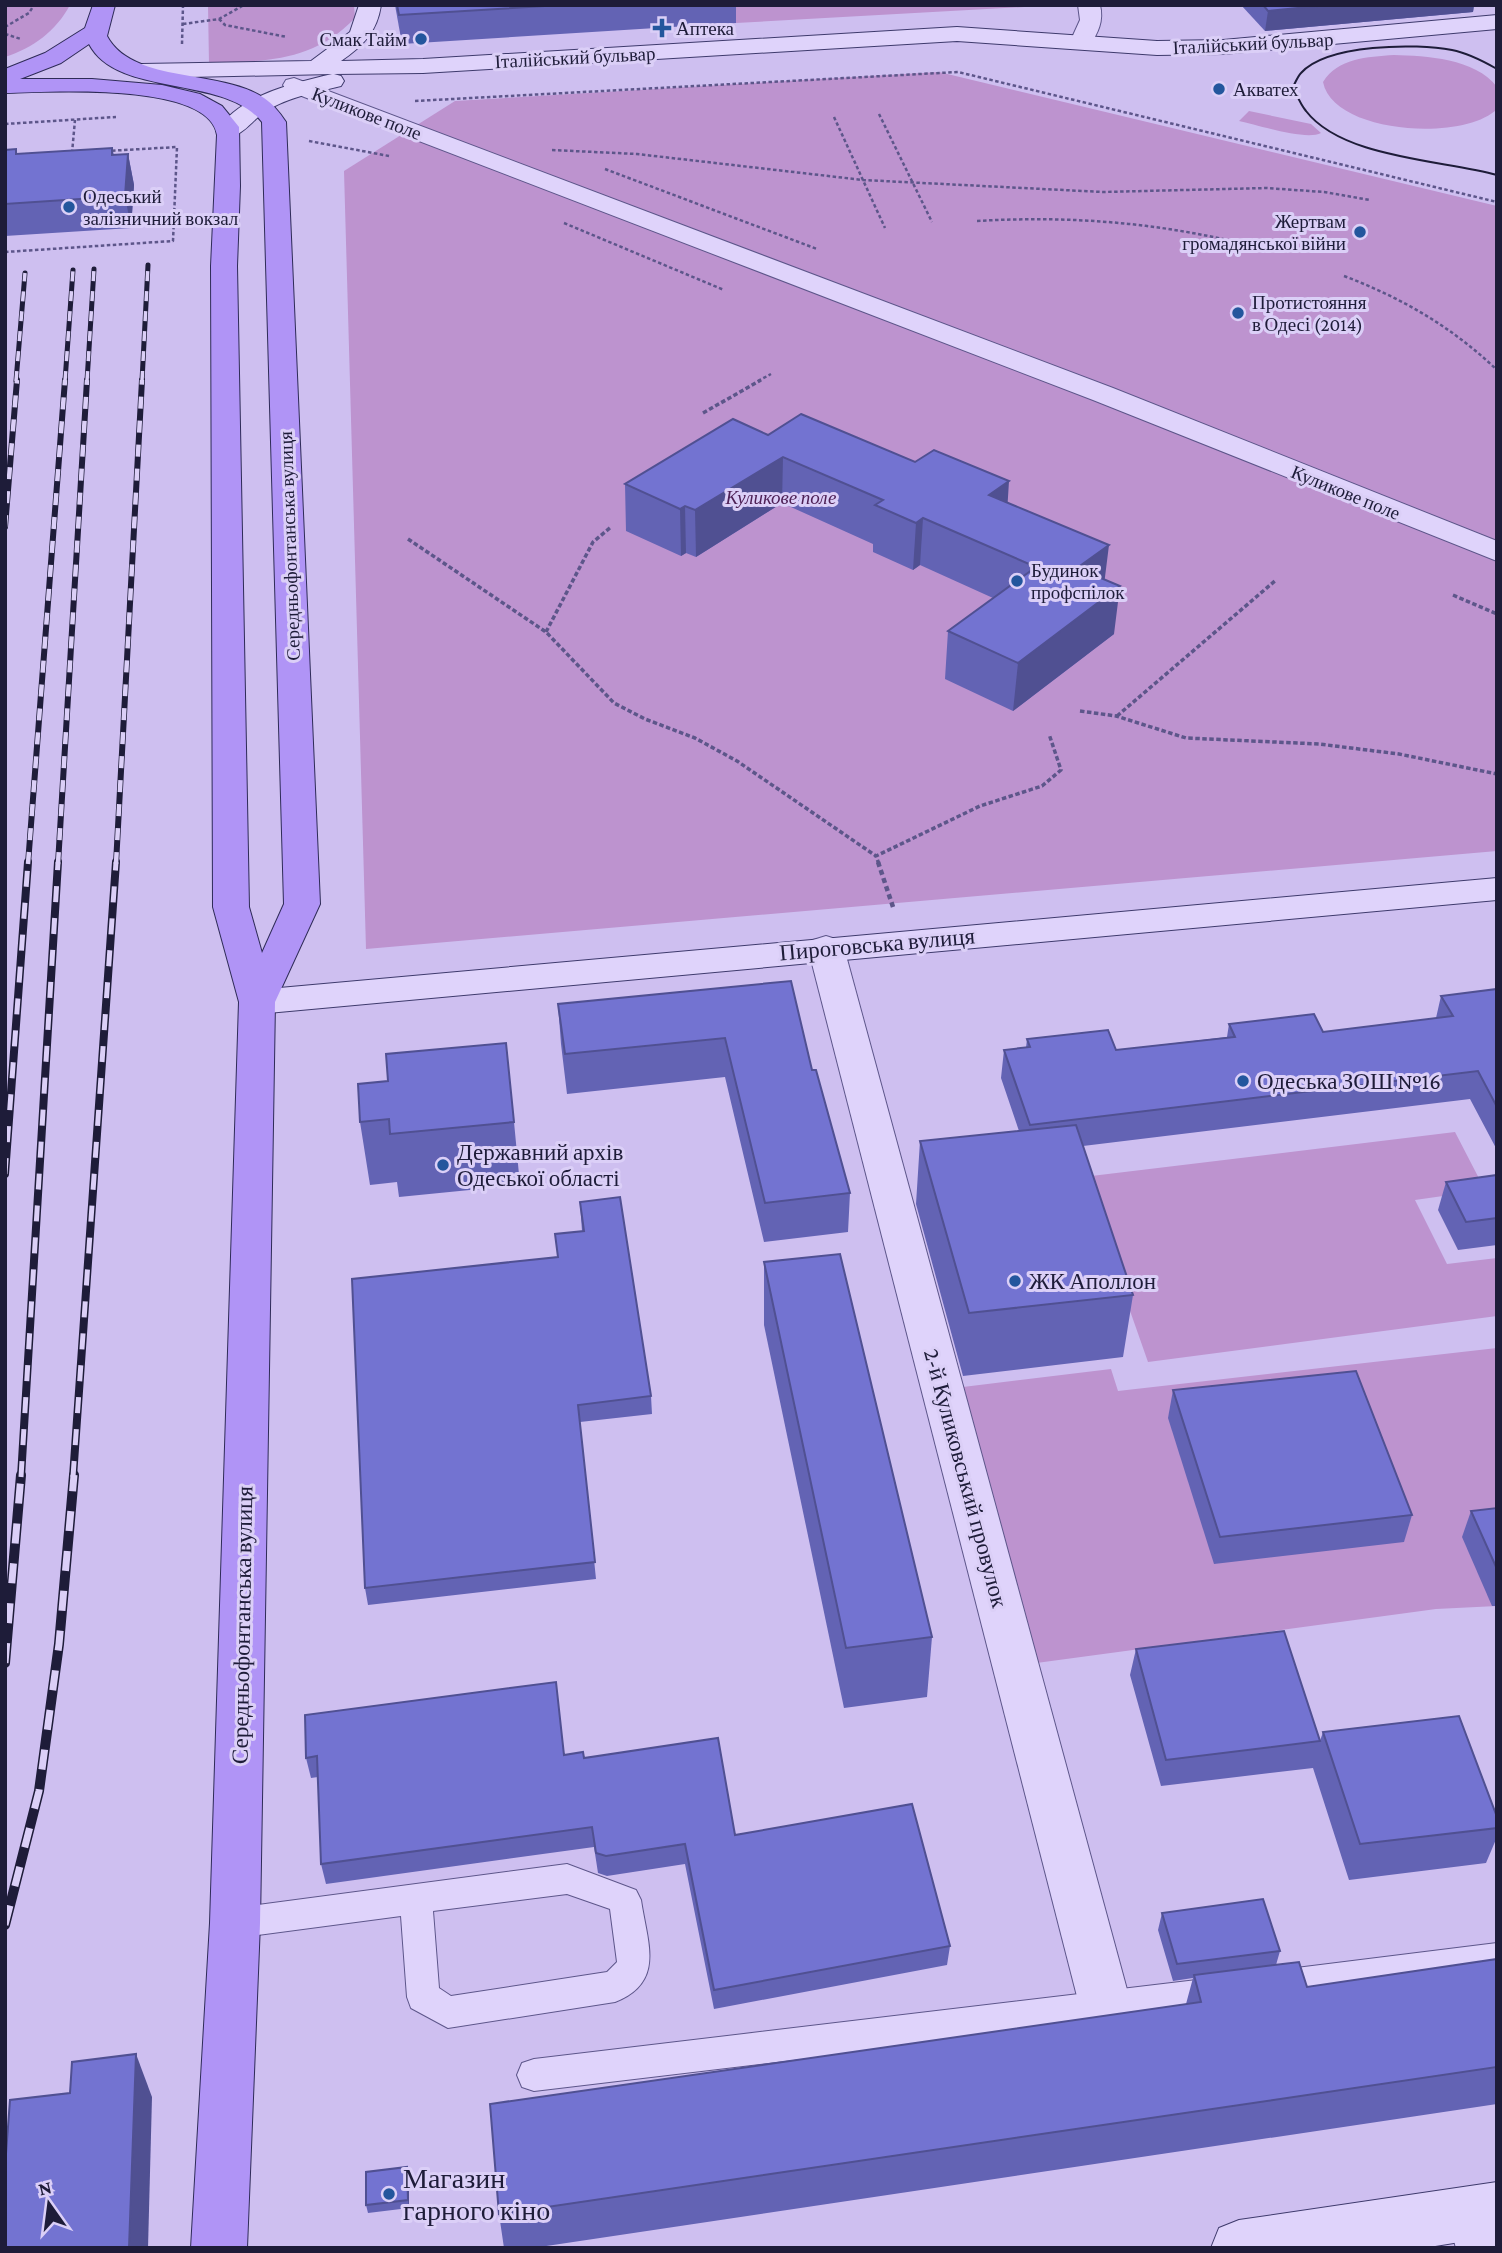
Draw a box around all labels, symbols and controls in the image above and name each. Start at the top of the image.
place label: Аптека [676,18,735,39]
marker: Аптека [654,20,670,36]
place label: Смак Тайм [319,29,407,50]
street label: Італійський бульвар [1172,29,1334,58]
marker: Смак Тайм [413,31,429,47]
street label: Італійський бульвар [494,43,656,72]
place label: Акватех [1233,79,1299,100]
marker: Акватех [1211,81,1227,97]
street label: Куликове поле [309,83,425,144]
place label: Одеський залізничний вокзал [83,186,239,229]
marker: Одеський залізничний вокзал [61,199,77,215]
place label: Жертвам громадянської війни [1182,211,1346,254]
marker: Жертвам громадянської війни [1352,224,1368,240]
place label: Протистояння в Одесі (2014) [1252,292,1367,336]
marker: Протистояння в Одесі (2014) [1230,305,1246,321]
street label: Середньофонтанська вулиця [275,431,304,661]
street label: Куликове поле [1288,461,1403,524]
park label: Куликове поле [724,487,837,508]
place label: Будинок профспілок [1031,560,1125,603]
marker: Будинок профспілок [1009,573,1025,589]
street label: Пироговська вулиця [778,922,976,966]
place label: Одеська ЗОШ №16 [1257,1068,1441,1094]
marker: Одеська ЗОШ №16 [1235,1073,1251,1089]
place label: Державний архів Одеської області [457,1139,623,1191]
marker: Державний архів Одеської області [435,1157,451,1173]
place label: ЖК Аполлон [1029,1268,1156,1294]
marker: ЖК Аполлон [1007,1273,1023,1289]
street label: 2-й Куликовський провулок [919,1346,1013,1611]
street label: Середньофонтанська вулиця [227,1485,257,1764]
place label: Магазин гарного кіно [403,2163,550,2226]
north arrow [14,2169,84,2239]
text: N [36,2176,54,2200]
marker: Магазин гарного кіно [381,2186,397,2202]

